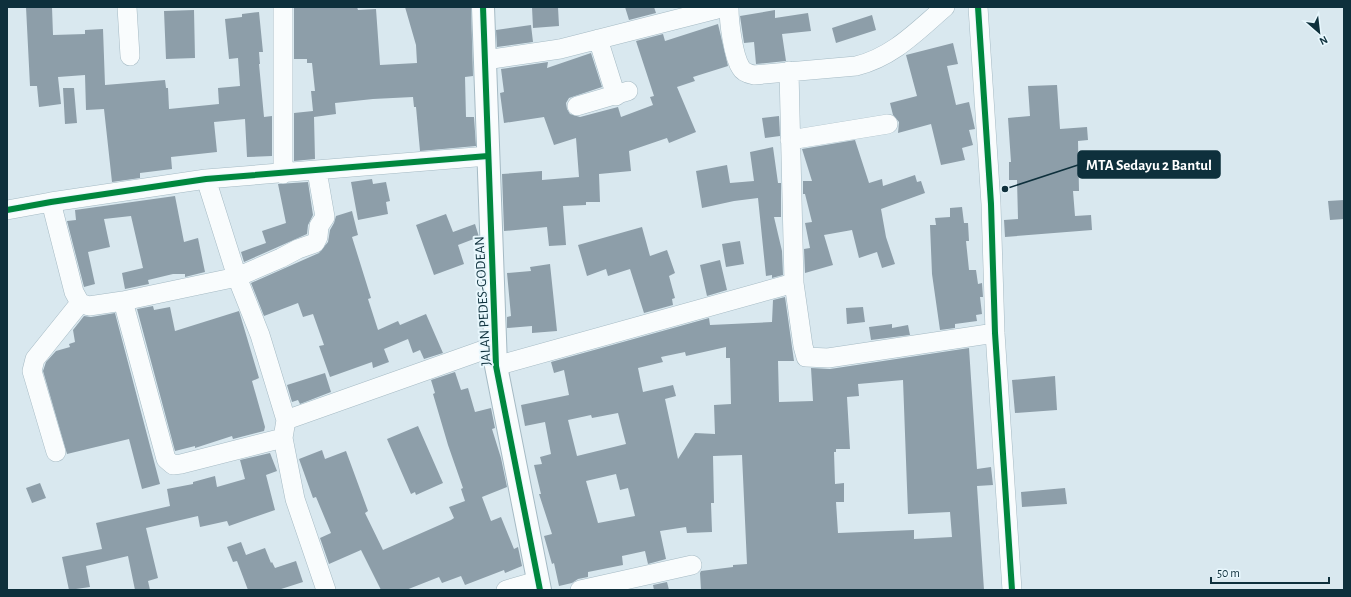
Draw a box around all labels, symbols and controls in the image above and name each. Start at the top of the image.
north arrow [1299,12,1339,52]
text: N [1317,34,1329,47]
callout: MTA Sedayu 2 Bantul [1078,151,1220,178]
text: MTA Sedayu 2 Bantul [1086,158,1212,173]
street label: JALAN PEDES-GODEAN [473,236,493,366]
scale bar [1211,559,1329,585]
text: 50 m [1217,567,1240,579]

